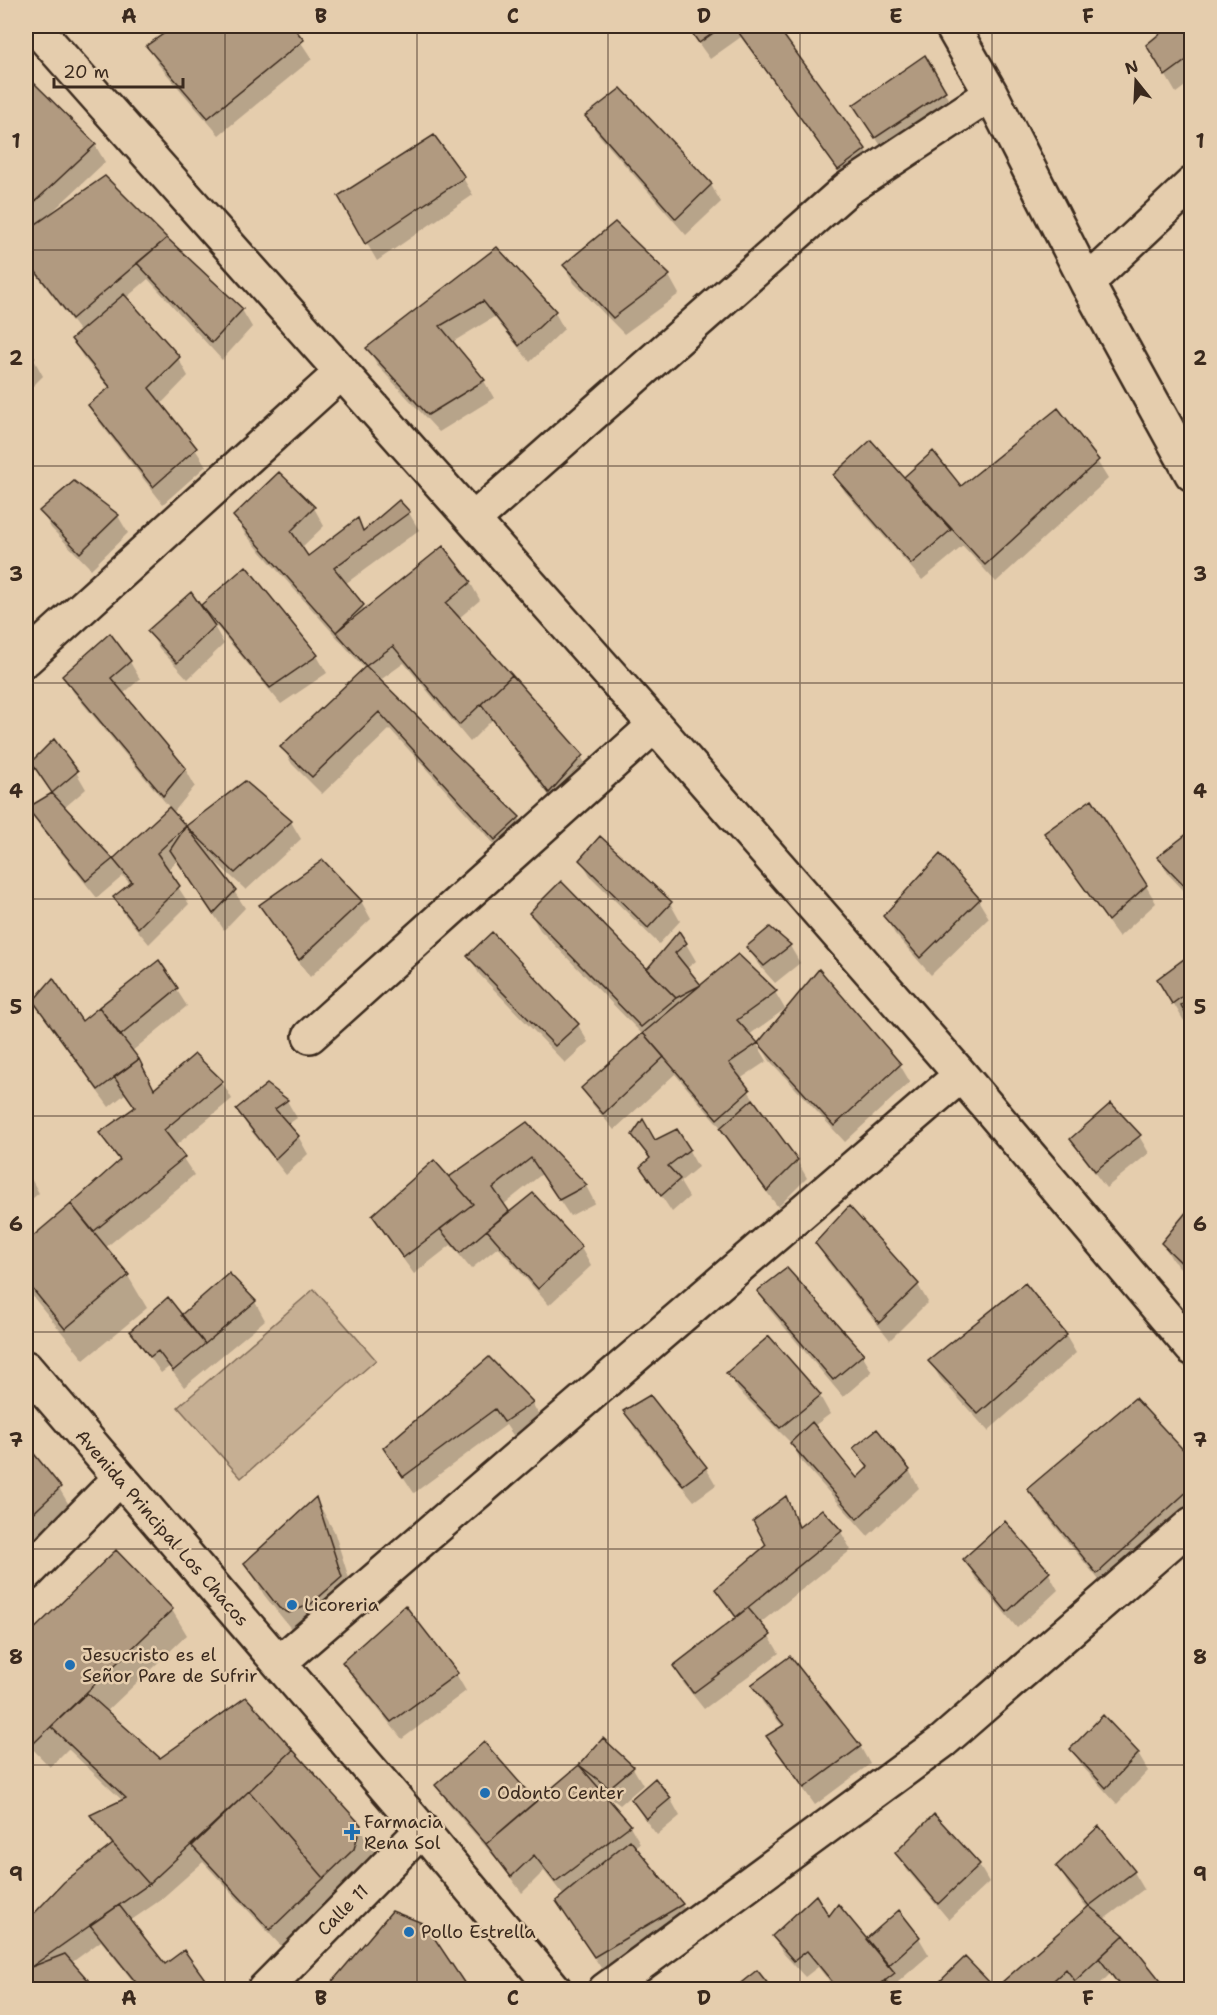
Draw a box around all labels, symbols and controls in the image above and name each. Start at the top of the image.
text: A [121,3,137,29]
text: B [315,3,327,29]
text: C [507,3,519,29]
text: D [697,3,711,29]
text: E [889,3,903,29]
text: F [1082,3,1094,29]
scale bar [54,51,183,89]
north arrow [1106,51,1166,111]
text: N [1122,55,1141,79]
text: 20 m [63,60,109,84]
text: 1 [11,128,21,154]
text: 1 [1195,128,1205,154]
text: 2 [9,345,23,371]
text: 2 [1193,345,1207,371]
text: 3 [9,561,23,587]
text: 3 [1193,561,1207,587]
text: 4 [9,778,23,804]
text: 4 [1193,778,1207,804]
text: 5 [10,994,22,1020]
text: 5 [1194,994,1206,1020]
text: 6 [9,1211,23,1237]
text: 6 [1193,1211,1207,1237]
street label: Avenida Principal Los Chacos [70,1425,254,1631]
text: 7 [9,1427,23,1453]
text: 7 [1193,1427,1207,1453]
place label: Licoreria [304,1593,379,1617]
marker: Licoreria [285,1598,299,1612]
place label: Jesucristo es el Señor Pare de Sufrir [82,1643,257,1688]
text: 8 [9,1644,23,1670]
text: 8 [1193,1644,1207,1670]
marker: Jesucristo es el Señor Pare de Sufrir [63,1658,77,1672]
place label: Odonto Center [497,1781,624,1805]
marker: Odonto Center [478,1786,492,1800]
place label: Farmacia Rena Sol [364,1810,443,1855]
marker: Farmacia Rena Sol [345,1825,359,1839]
text: 9 [9,1861,23,1887]
text: 9 [1193,1861,1207,1887]
street label: Calle 11 [312,1879,374,1941]
place label: Pollo Estrella [421,1920,536,1944]
marker: Pollo Estrella [402,1925,416,1939]
text: A [121,1985,137,2011]
text: B [315,1985,327,2011]
text: C [507,1985,519,2011]
text: D [697,1985,711,2011]
text: E [889,1985,903,2011]
text: F [1082,1985,1094,2011]

